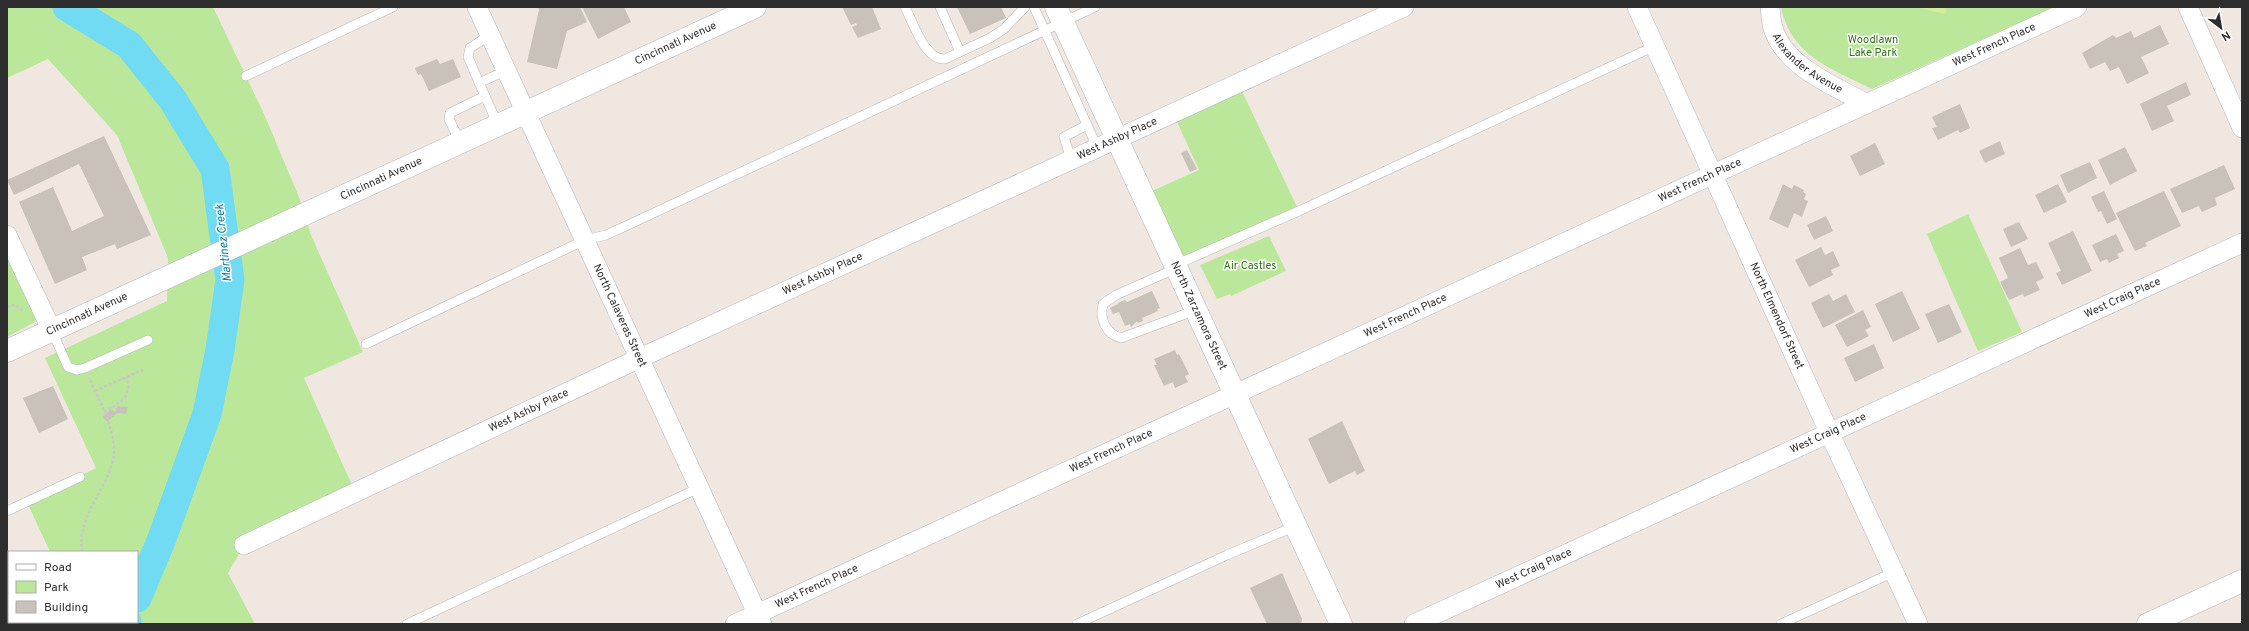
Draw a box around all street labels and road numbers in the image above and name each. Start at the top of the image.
street label: Cincinnati Avenue [633,19,719,68]
street label: West French Place [1950,20,2038,70]
street label: Alexander Avenue [1769,31,1845,97]
street label: West Ashby Place [1075,114,1160,163]
street label: Cincinnati Avenue [338,154,425,204]
street label: West French Place [1656,155,1744,206]
street label: West Ashby Place [780,250,865,299]
street label: North Zarzamora Street [1167,259,1230,372]
street label: North Elmendorf Street [1746,260,1807,372]
street label: North Calaveras Street [590,262,649,370]
street label: West Craig Place [2082,274,2163,322]
street label: Cincinnati Avenue [44,289,130,339]
street label: West French Place [1362,291,1449,341]
street label: West Ashby Place [487,386,571,435]
street label: West Craig Place [1788,410,1869,457]
street label: West French Place [1067,426,1155,476]
street label: West Craig Place [1493,545,1574,592]
street label: West French Place [773,561,861,612]

